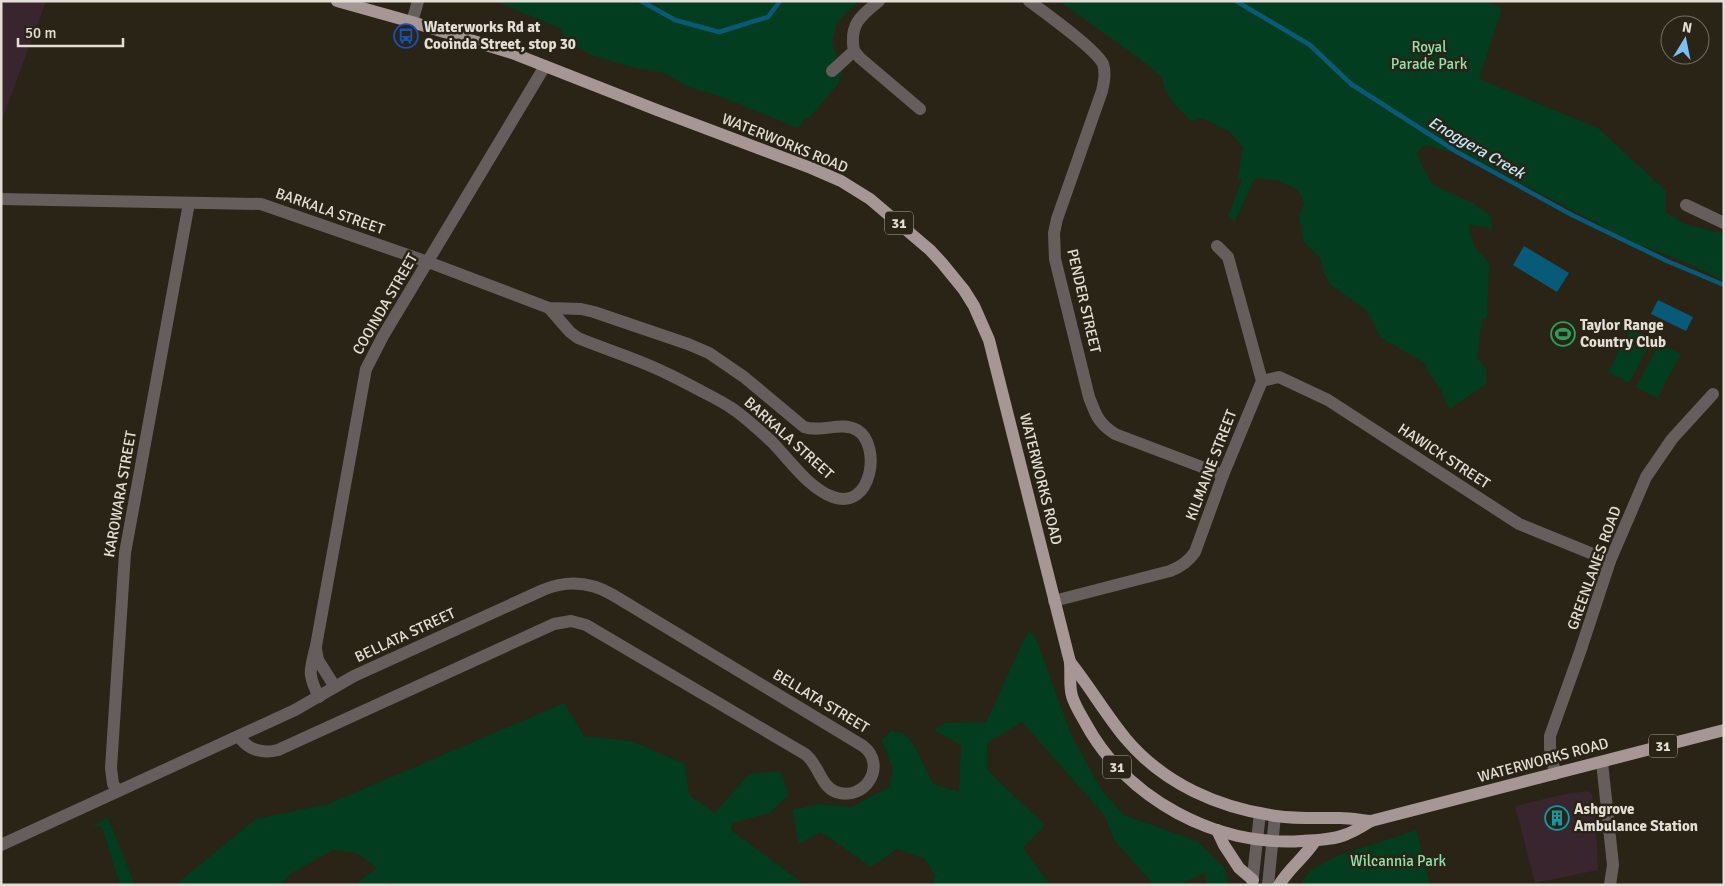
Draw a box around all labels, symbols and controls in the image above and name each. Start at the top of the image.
scale bar [18,15,122,47]
north arrow [1660,15,1710,65]
place label: Waterworks Rd at Cooinda Street, stop 30 [424,18,576,53]
text: N [1681,18,1693,37]
bus stop icon: Waterworks Rd at Cooinda Street, stop 30 [393,23,419,49]
text: 50 m [25,24,56,42]
park label: Royal Parade Park [1391,38,1468,73]
street label: WATERWORKS ROAD [719,109,851,177]
water label: Enoggera Creek [1425,112,1530,184]
street label: BARKALA STREET [273,184,388,238]
road number: 31 [885,212,913,234]
street label: PENDER STREET [1063,247,1105,355]
street label: COOINDA STREET [349,250,422,358]
place label: Taylor Range Country Club [1580,316,1666,351]
sports icon: Taylor Range Country Club [1550,321,1576,347]
street label: BARKALA STREET [741,393,838,483]
street label: KILMAINE STREET [1182,406,1241,523]
street label: WATERWORKS ROAD [1016,411,1066,547]
street label: HAWICK STREET [1395,420,1494,493]
street label: KAROWARA STREET [100,429,140,559]
street label: GREENLANES ROAD [1563,504,1625,632]
street label: BELLATA STREET [352,604,459,666]
street label: BELLATA STREET [770,665,873,737]
street label: WATERWORKS ROAD [1476,734,1610,786]
road number: 31 [1649,734,1677,758]
road number: 31 [1103,756,1131,779]
place label: Ashgrove Ambulance Station [1574,800,1698,835]
building icon: Ashgrove Ambulance Station [1544,805,1570,831]
park label: Wilcannia Park [1350,852,1446,870]

